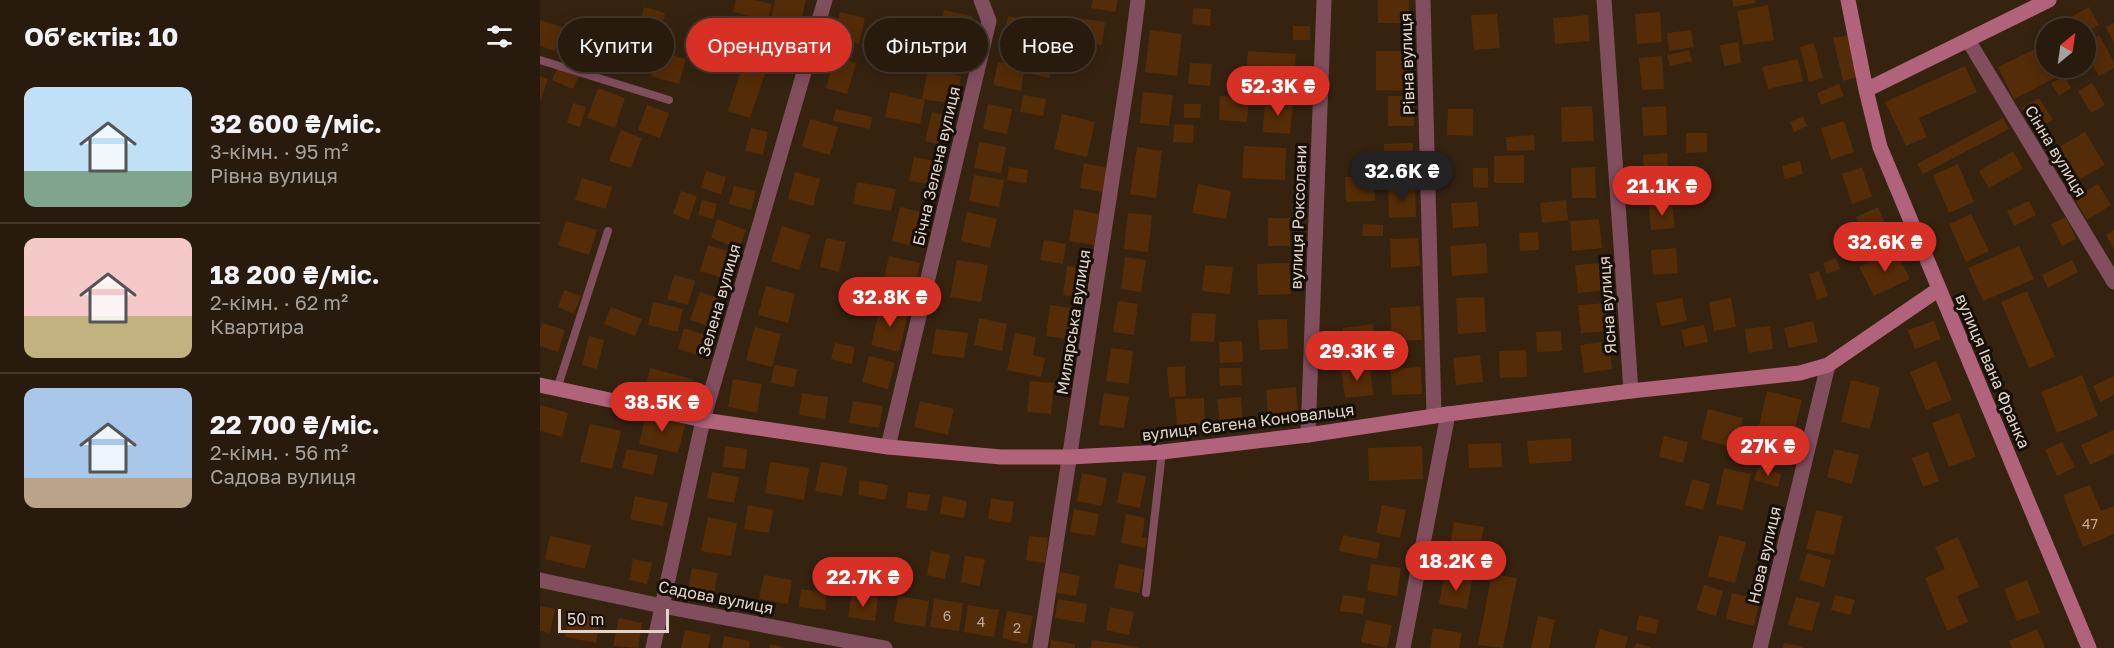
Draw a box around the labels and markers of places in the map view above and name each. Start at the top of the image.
pin: 52.3K ₴ [1223,66,1333,117]
pin: 32.6K ₴ [1347,151,1457,202]
pin: 21.1K ₴ [1607,166,1717,217]
pin: 32.6K ₴ [1830,222,1940,273]
pin: 32.8K ₴ [835,277,945,328]
pin: 29.3K ₴ [1302,331,1412,382]
pin: 38.5K ₴ [607,382,717,433]
pin: 27K ₴ [1726,426,1810,477]
pin: 18.2K ₴ [1401,541,1511,592]
pin: 22.7K ₴ [808,557,918,608]

